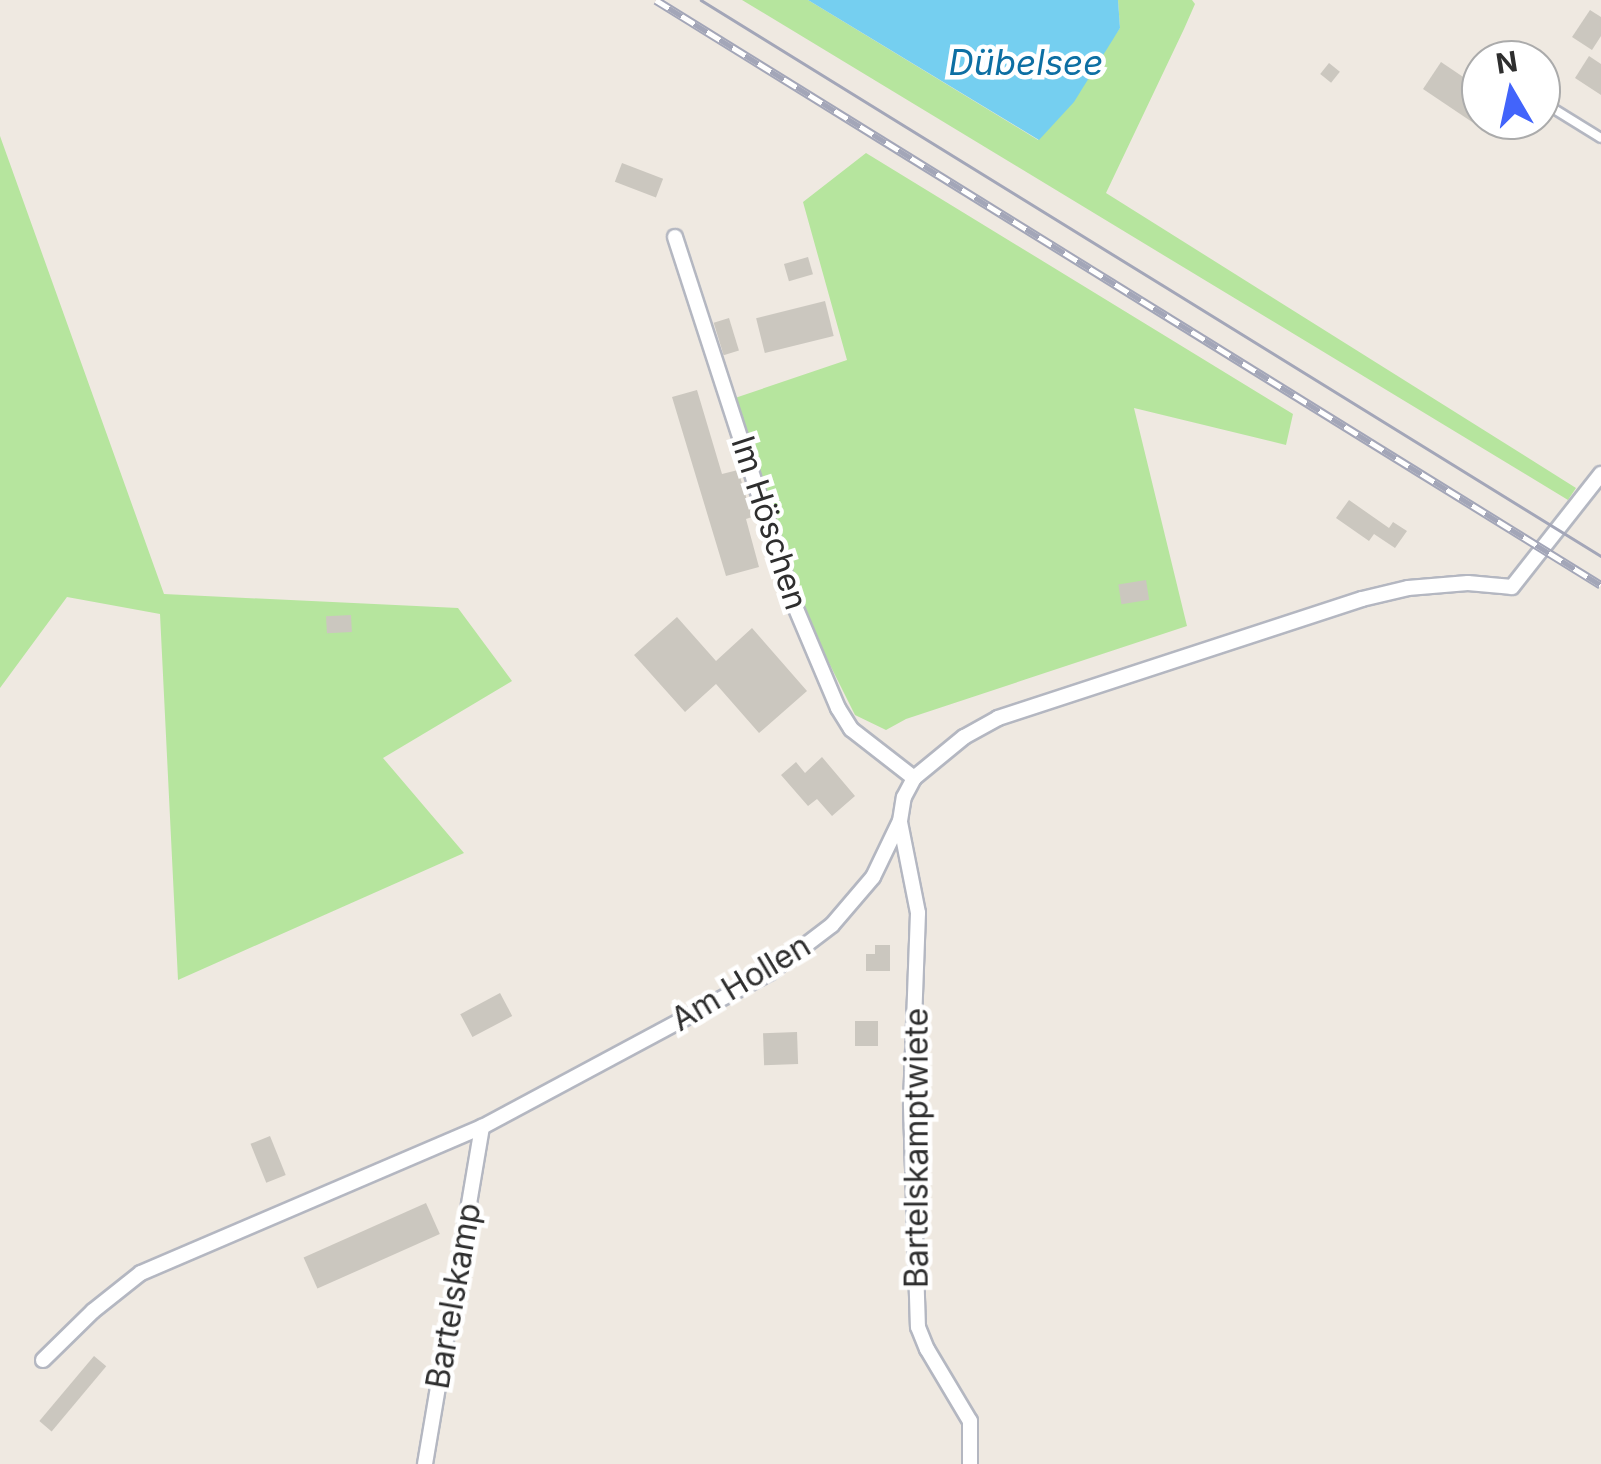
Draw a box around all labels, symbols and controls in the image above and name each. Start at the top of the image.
north arrow [1461,40,1561,140]
water label: Dübelsee [949,41,1103,83]
text: N [1493,44,1520,81]
street label: Im Höschen [723,431,815,615]
street label: Am Hollen [665,927,817,1039]
street label: Bartelskamptwiete [898,1008,936,1288]
street label: Bartelskamp [419,1200,489,1392]

